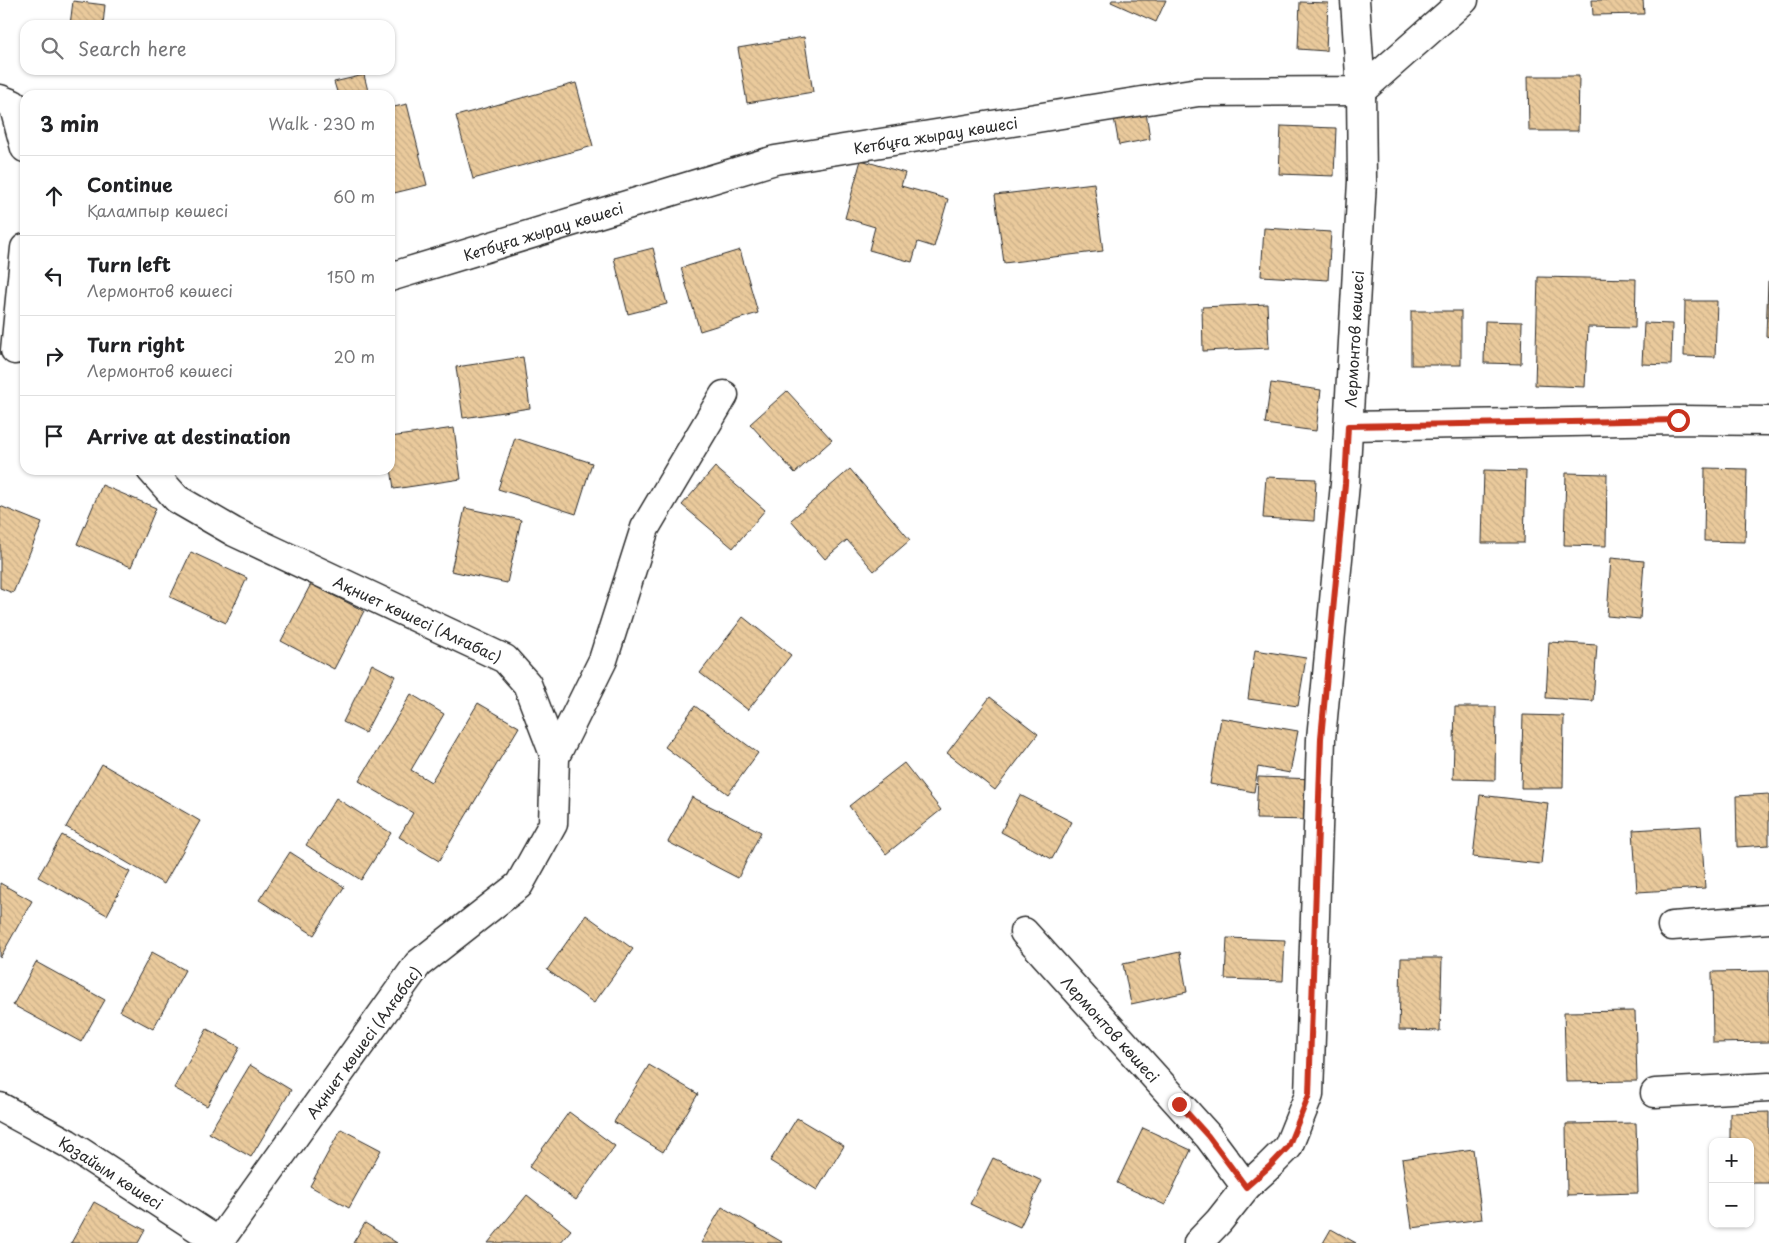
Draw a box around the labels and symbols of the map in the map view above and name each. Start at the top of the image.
street label: Кетбұға жырау көшесі [852,110,1019,159]
street label: Кетбұға жырау көшесі [460,195,626,266]
street label: Лермонтов көшесі [1338,270,1368,408]
route start [1667,409,1690,432]
street label: Ақниет көшесі (Алғабас) [330,569,506,668]
street label: Ақниет көшесі (Алғабас) [300,961,426,1123]
street label: Лермонтов көшесі [1057,970,1165,1087]
route end [1168,1093,1191,1116]
street label: Қозайым көшесі [55,1130,168,1214]

